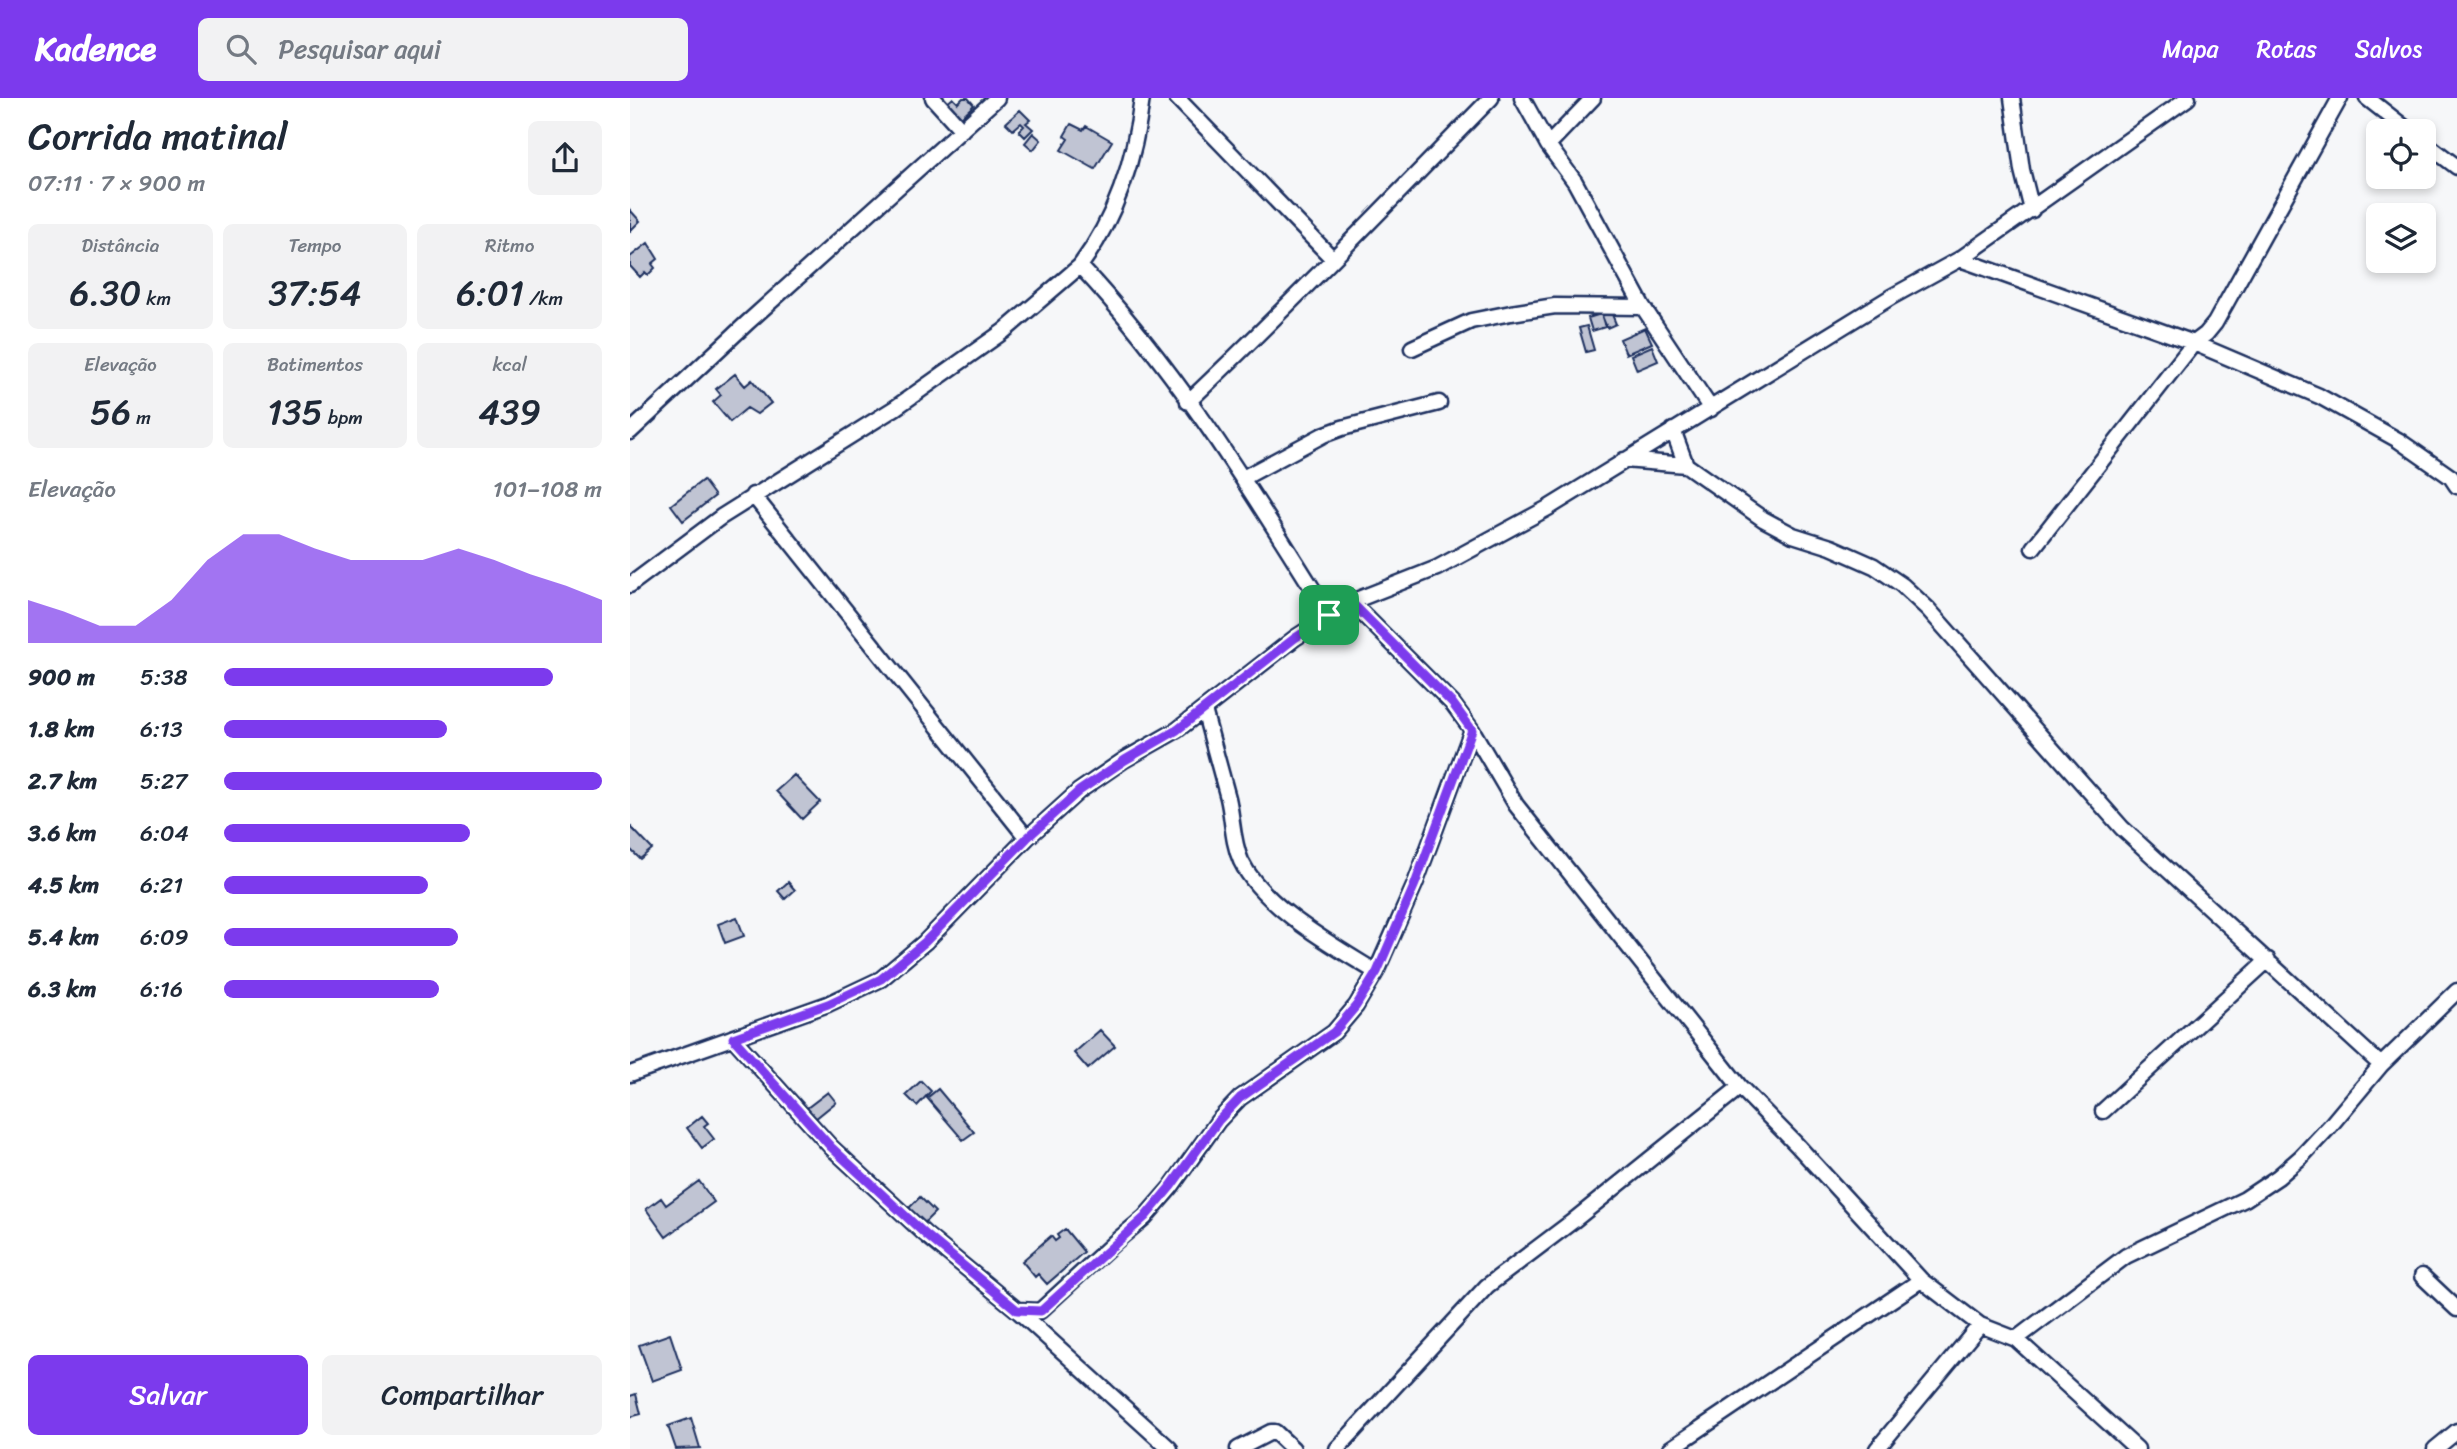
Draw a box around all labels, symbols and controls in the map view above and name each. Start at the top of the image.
search box [198,18,688,81]
text: Kadence [35,20,156,78]
text: Pesquisar aqui [278,26,441,72]
text: Mapa [2162,28,2219,70]
text: Rotas [2257,28,2317,70]
text: Salvos [2355,28,2422,70]
icon: search [222,30,260,68]
text: Corrida matinal [28,103,288,170]
map controls [2366,119,2436,273]
button: locate [2366,119,2436,189]
button: share [528,121,602,195]
text: 07:11 · 7 × 900 m [28,163,205,204]
button: layers [2366,203,2436,273]
text: Distância [81,229,159,262]
text: Tempo [289,229,341,262]
text: Ritmo [485,229,534,262]
text: 6.30 [70,262,141,324]
text: 37:54 [268,262,362,324]
text: 6:01 [456,262,524,324]
text: km [141,282,171,315]
text: /km [524,282,563,315]
text: Elevação [84,348,157,381]
text: Batimentos [267,348,363,381]
text: kcal [492,348,527,381]
text: 56 [90,381,131,443]
text: 135 [267,381,323,443]
text: 439 [478,381,541,443]
text: m [131,401,151,434]
text: bpm [323,401,363,434]
text: Elevação [28,469,116,510]
text: 101–108 m [493,469,602,510]
pin [1299,585,1359,645]
icon: arrive [1310,596,1348,634]
text: 900 m [28,657,95,698]
text: 5:38 [140,657,188,698]
text: 1.8 km [28,709,95,750]
text: 6:13 [140,709,183,750]
text: 2.7 km [28,761,97,802]
text: 5:27 [140,761,187,802]
text: 3.6 km [28,813,97,854]
text: 6:04 [140,813,189,854]
text: 4.5 km [28,865,99,906]
text: 6:21 [140,865,183,906]
text: 5.4 km [28,917,99,958]
text: 6:09 [140,917,189,958]
text: 6.3 km [28,969,97,1010]
text: 6:16 [140,969,183,1010]
button: Salvar [28,1355,308,1435]
button: Compartilhar [322,1355,602,1435]

